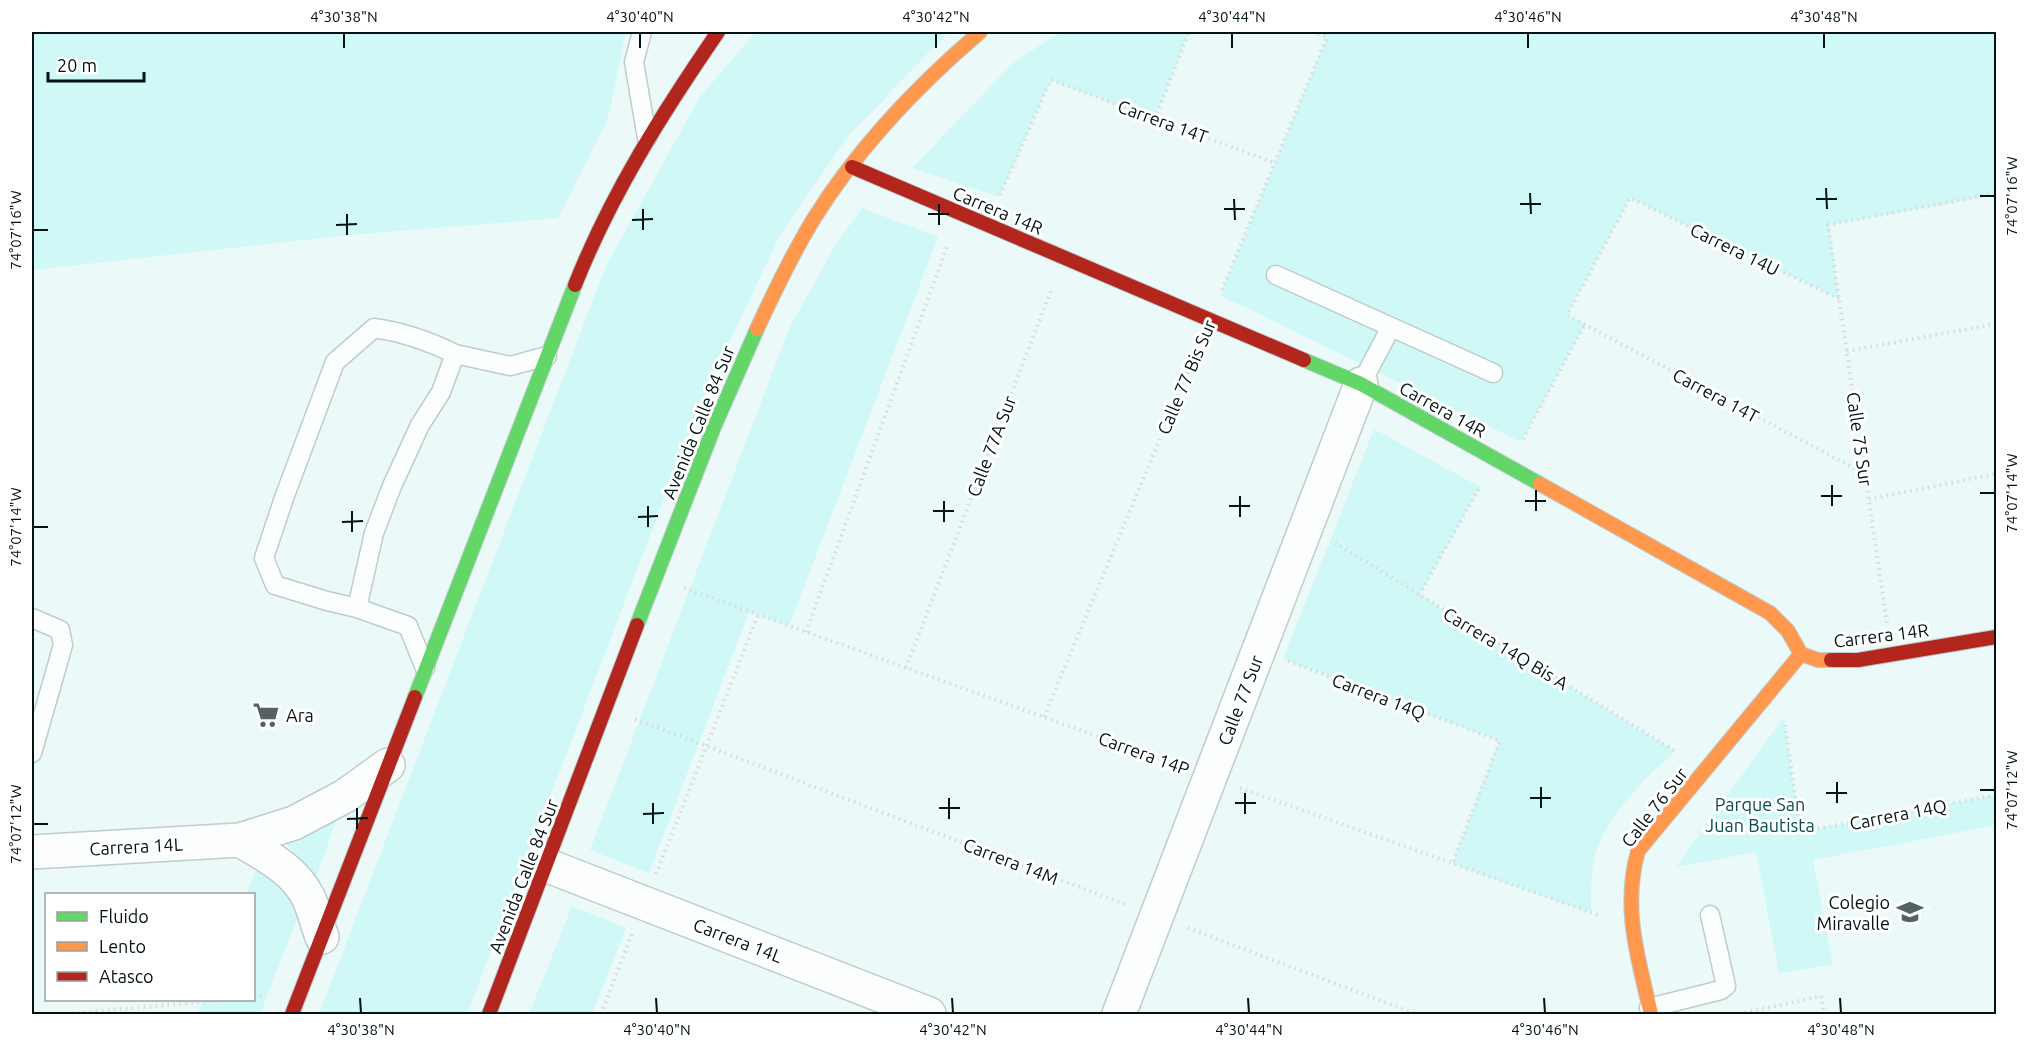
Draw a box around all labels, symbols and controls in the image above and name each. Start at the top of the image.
text: 4°30'38"N [310,8,378,25]
text: 4°30'40"N [606,8,674,25]
text: 4°30'42"N [902,8,970,25]
text: 4°30'44"N [1198,8,1266,25]
text: 4°30'46"N [1494,8,1562,25]
text: 4°30'48"N [1790,8,1858,25]
scale bar [48,45,144,83]
text: 20 m [57,55,97,75]
street label: Carrera 14T [1115,95,1211,147]
text: 74°07'16"W [2003,156,2020,236]
street label: Carrera 14R [950,182,1046,238]
text: 74°07'16"W [7,190,24,270]
street label: Carrera 14U [1687,219,1783,279]
street label: Calle 77 Bis Sur [1153,317,1219,437]
street label: Avenida Calle 84 Sur [658,342,738,502]
street label: Carrera 14T [1670,364,1762,426]
street label: Carrera 14R [1396,377,1490,441]
street label: Calle 75 Sur [1844,391,1877,487]
street label: Calle 77A Sur [963,393,1019,499]
text: 74°07'14"W [2003,453,2020,533]
text: 74°07'14"W [7,487,24,567]
street label: Carrera 14Q Bis A [1440,603,1572,694]
street label: Carrera 14R [1832,619,1930,651]
street label: Calle 77 Sur [1214,652,1266,748]
street label: Carrera 14Q [1329,669,1428,724]
supermarket icon: Ara [251,700,281,730]
place label: Ara [286,705,314,725]
street label: Carrera 14P [1096,727,1192,779]
text: 74°07'12"W [2003,750,2020,830]
street label: Calle 76 Sur [1617,763,1691,850]
text: 74°07'12"W [7,784,24,864]
park label: Parque San Juan Bautista [1705,794,1815,835]
street label: Carrera 14Q [1848,795,1948,834]
street label: Avenida Calle 84 Sur [484,796,562,956]
street label: Carrera 14L [89,834,183,858]
street label: Carrera 14M [961,834,1061,888]
place label: Colegio Miravalle [1817,892,1890,933]
legend [45,893,255,1001]
school or university icon: Colegio Miravalle [1895,897,1925,927]
text: Fluido [99,906,149,926]
street label: Carrera 14L [691,914,785,966]
text: Lento [99,936,146,956]
text: Atasco [99,966,154,986]
text: 4°30'38"N [327,1021,395,1038]
text: 4°30'40"N [623,1021,691,1038]
text: 4°30'42"N [919,1021,987,1038]
text: 4°30'44"N [1215,1021,1283,1038]
text: 4°30'46"N [1511,1021,1579,1038]
text: 4°30'48"N [1807,1021,1875,1038]

